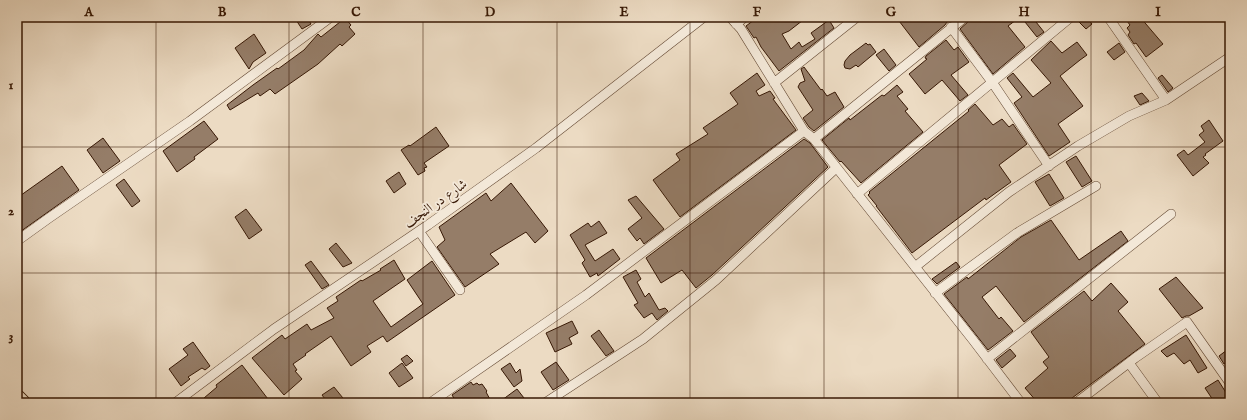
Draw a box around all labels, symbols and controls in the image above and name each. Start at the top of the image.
text: A [84,4,95,21]
text: B [218,4,227,21]
text: C [351,4,361,21]
text: D [485,4,496,21]
text: E [619,4,629,21]
text: F [753,4,762,21]
text: G [886,4,897,21]
text: H [1018,4,1030,21]
text: I [1155,4,1161,21]
text: 1 [9,77,14,94]
street label: شارع در النجف [400,175,472,234]
text: 2 [8,203,14,220]
text: 3 [9,328,14,345]

